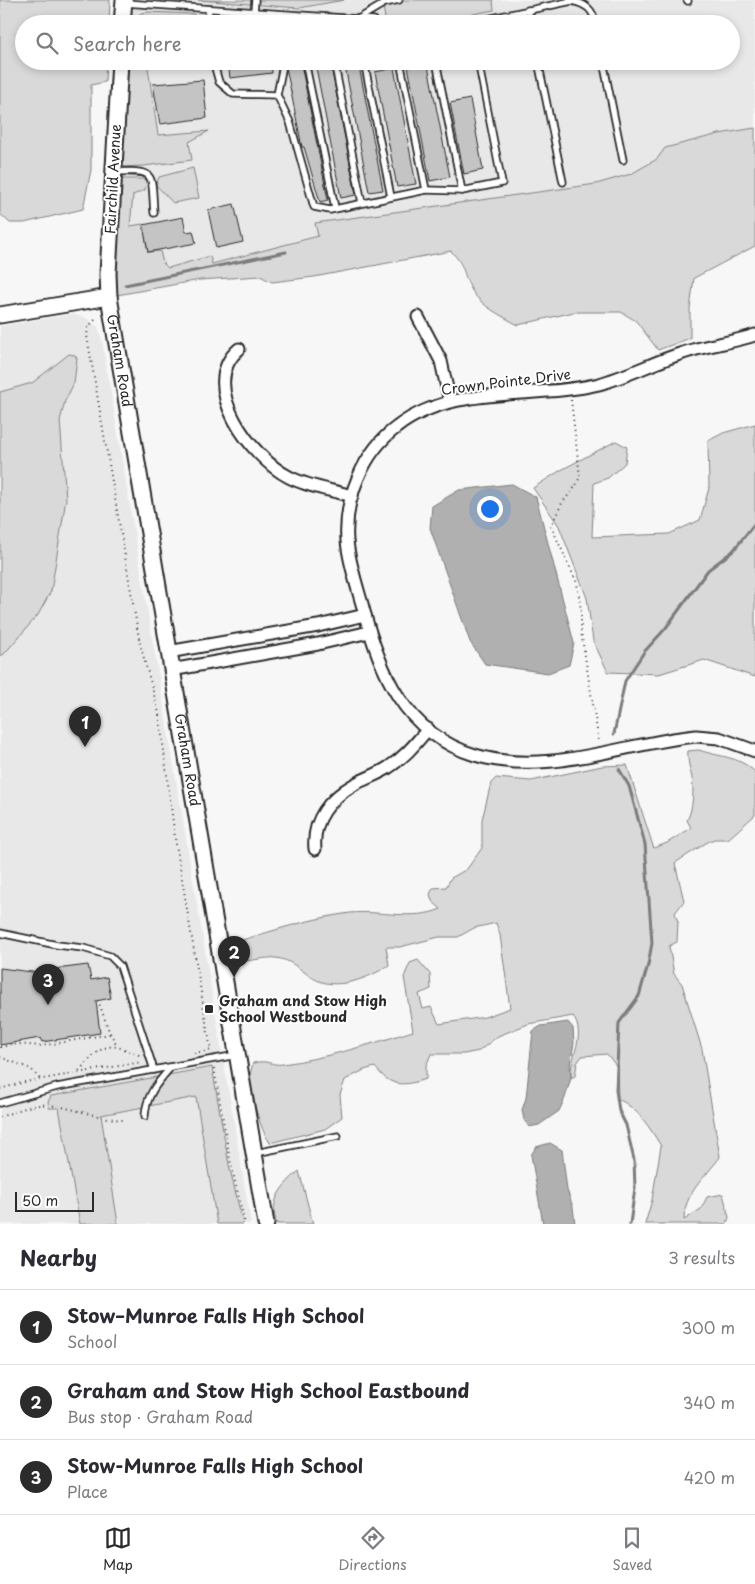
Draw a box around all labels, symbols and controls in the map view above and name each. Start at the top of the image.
search box [15,15,740,70]
icon: search [33,29,61,57]
text: Search here [73,29,182,57]
street label: Fairchild Avenue [99,123,126,234]
street label: Graham Road [102,313,138,409]
street label: Crown Pointe Drive [440,363,572,400]
your location [477,496,503,522]
pin: 1 [69,706,101,747]
street label: Graham Road [170,712,206,808]
pin: 2 [218,936,250,977]
pin: 3 [32,964,64,1005]
place label: Graham and Stow High School Westbound [219,990,387,1027]
marker: Graham and Stow High School Westbound [203,1003,215,1015]
scale bar [15,1189,94,1212]
text: 50 m [22,1190,58,1211]
text: Nearby [20,1241,97,1273]
text: 3 results [668,1245,735,1269]
text: Stow–Munroe Falls High School [67,1301,364,1329]
text: 1 [32,1315,40,1339]
text: 300 m [681,1315,735,1339]
text: School [67,1329,117,1353]
text: Graham and Stow High School Eastbound [67,1376,469,1404]
text: 2 [30,1390,42,1414]
text: 340 m [683,1390,735,1414]
text: Bus stop · Graham Road [67,1404,253,1428]
text: Stow-Munroe Falls High School [67,1451,363,1479]
text: 3 [31,1465,41,1489]
text: 420 m [684,1465,735,1489]
text: Place [67,1479,108,1503]
tab: Map [103,1524,133,1575]
tab: Directions [339,1524,407,1575]
tab: Saved [612,1524,652,1575]

